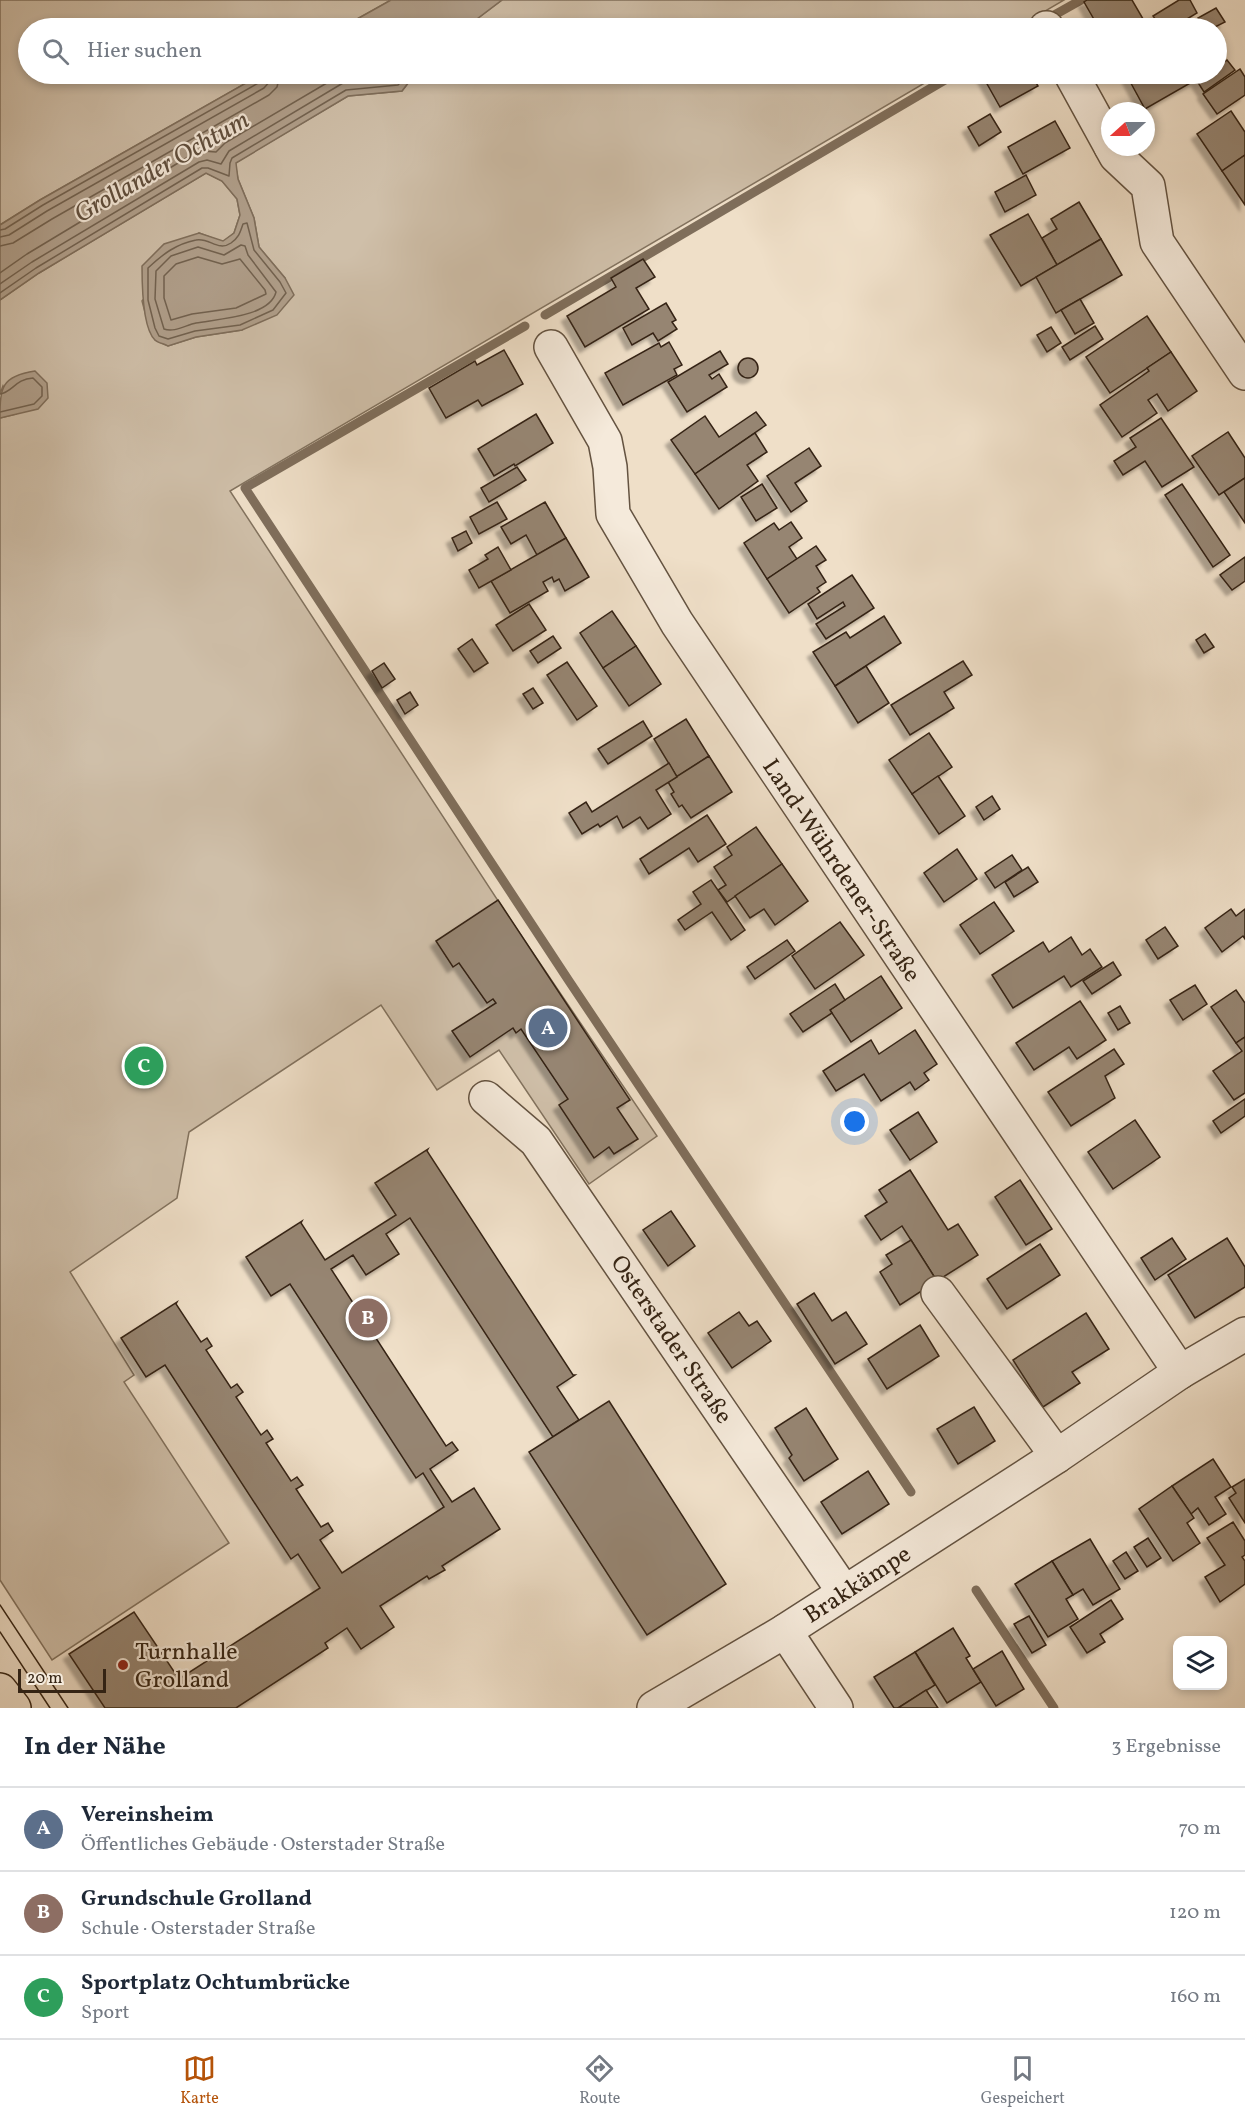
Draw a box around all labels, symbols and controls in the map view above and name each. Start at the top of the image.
search box [18,18,1227,84]
icon: search [39,35,72,68]
text: Hier suchen [87,36,202,67]
north arrow [1101,102,1155,156]
water label: Grollander Ochtum [68,103,256,233]
street label: Land-Wührdener-Straße [753,753,928,990]
pin: A [528,1006,568,1050]
pin: C [124,1044,164,1088]
your location [840,1107,869,1136]
street label: Osterstader Straße [601,1249,740,1431]
pin: B [348,1296,388,1340]
street label: Brakkämpe [798,1538,918,1633]
place label: Turnhalle Grolland [135,1636,238,1698]
map controls [1173,1636,1227,1690]
button: layers [1173,1636,1227,1690]
marker: Turnhalle Grolland [116,1658,130,1672]
scale bar [18,1666,106,1694]
text: 20 m [27,1668,62,1690]
text: In der Nähe [24,1729,166,1765]
text: 3 Ergebnisse [1111,1733,1221,1761]
text: Vereinsheim [81,1800,214,1831]
text: A [36,1815,51,1843]
text: 70 m [1178,1815,1221,1843]
text: Öffentliches Gebäude · Osterstader Straße [81,1831,445,1859]
text: Grundschule Grolland [81,1884,312,1915]
text: B [37,1899,50,1927]
text: 120 m [1169,1899,1221,1927]
text: Schule · Osterstader Straße [81,1915,315,1943]
text: Sportplatz Ochtumbrücke [81,1968,350,1999]
text: C [37,1983,50,2011]
text: 160 m [1169,1983,1221,2011]
text: Sport [81,1999,130,2027]
tab: Karte [180,2052,219,2110]
tab: Route [579,2052,620,2110]
tab: Gespeichert [981,2052,1065,2110]

